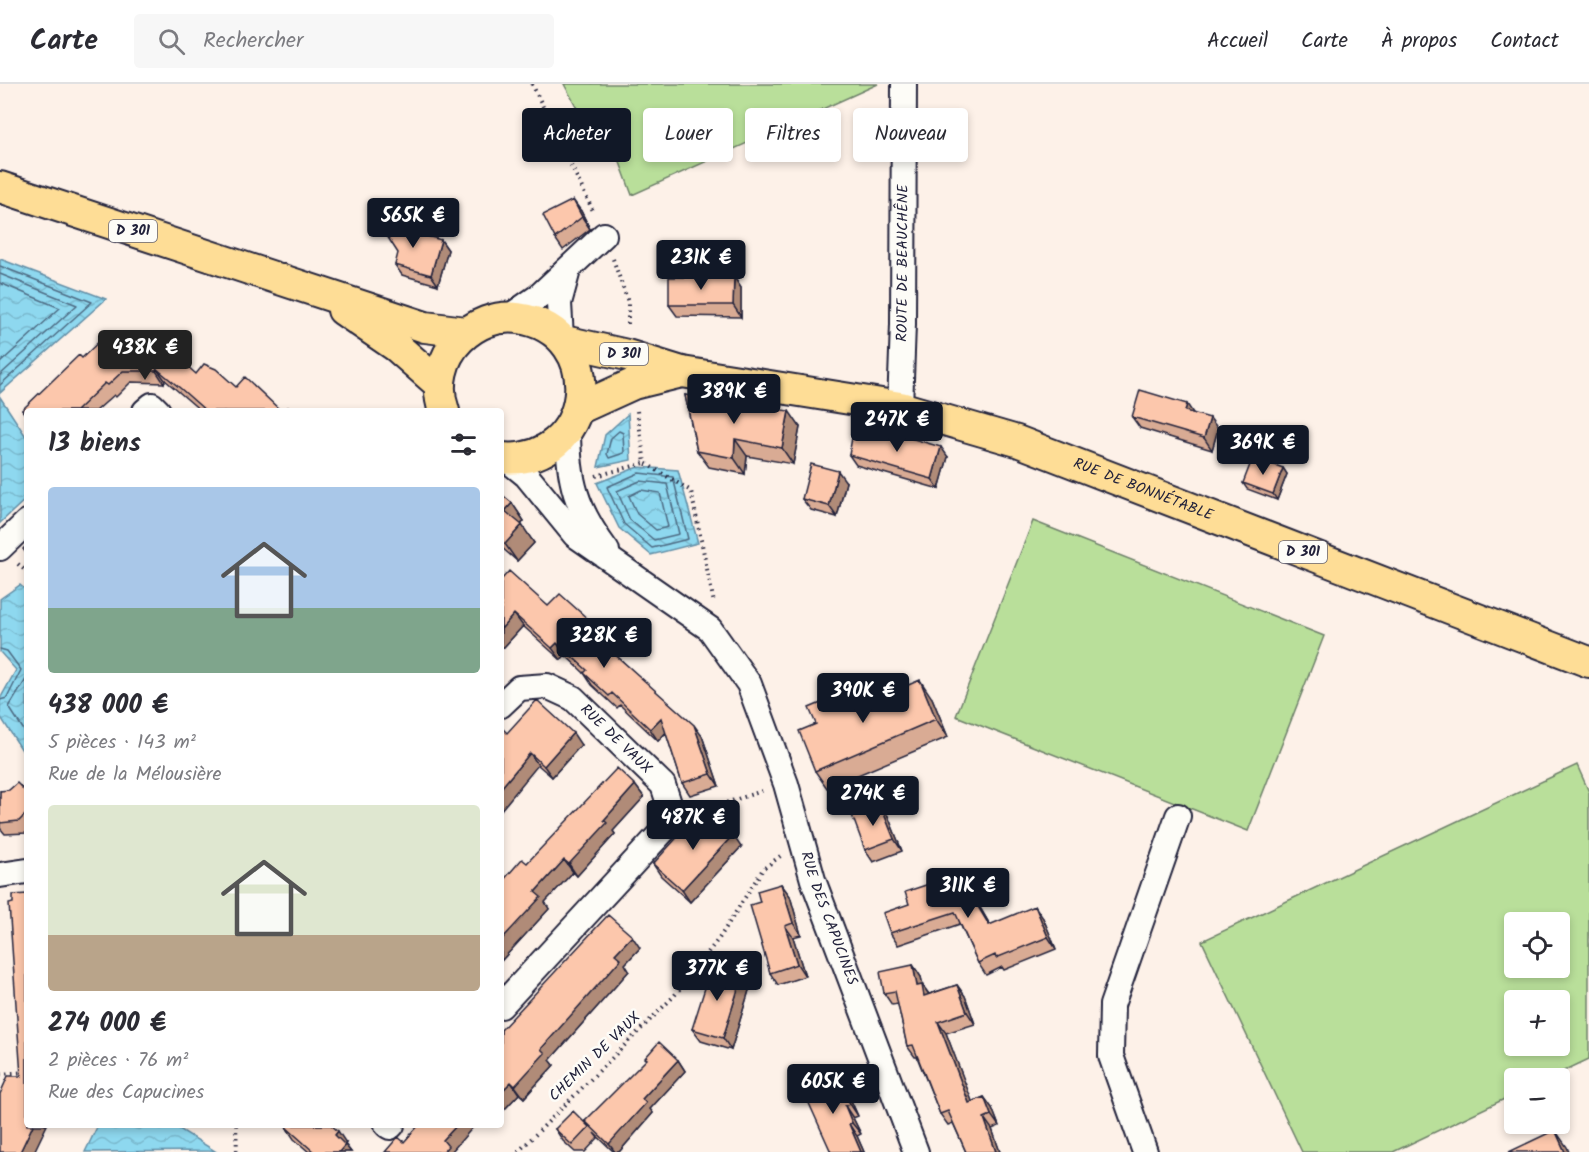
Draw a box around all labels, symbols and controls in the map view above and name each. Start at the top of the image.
search box [134,14,554,68]
text: Carte [30,19,98,64]
text: Rechercher [203,24,303,59]
icon: search [155,25,188,58]
text: Accueil [1207,25,1268,58]
text: Carte [1301,25,1348,58]
text: À propos [1381,25,1457,58]
text: Contact [1490,25,1559,58]
chip: Acheter [522,108,631,162]
chip: Louer [643,108,733,162]
chip: Filtres [745,108,841,162]
chip: Nouveau [853,108,968,162]
street label: ROUTE DE BEAUCHÊNE [890,183,916,342]
pin: 565K € [364,198,462,249]
text: 565K € [381,201,445,233]
road number: D 301 [109,220,157,242]
pin: 231K € [652,240,750,291]
text: 231K € [670,243,732,275]
pin: 438K € [96,330,194,381]
text: 438K € [112,333,178,365]
road number: D 301 [600,343,648,365]
pin: 389K € [685,374,783,425]
text: 389K € [701,377,767,409]
pin: 247K € [848,402,946,453]
text: 247K € [865,405,929,437]
text: 13 biens [48,423,141,465]
pin: 369K € [1214,425,1312,476]
icon: filters [447,428,480,461]
text: 369K € [1231,428,1295,460]
street label: RUE DE BONNÉTABLE [1070,452,1218,528]
icon: home [210,526,318,634]
road number: D 301 [1279,541,1327,563]
pin: 328K € [555,618,653,669]
text: 328K € [571,621,637,653]
pin: 390K € [814,673,912,724]
text: 390K € [831,676,895,708]
text: 438 000 € [48,685,168,727]
street label: RUE DE VAUX [574,699,658,781]
text: 5 pièces · 143 m² [48,727,196,759]
text: Rue de la Mélousière [48,759,221,791]
pin: 274K € [824,776,922,827]
text: 274K € [841,779,905,811]
pin: 487K € [644,800,742,851]
text: 487K € [661,803,725,835]
icon: home [210,844,318,952]
street label: RUE DES CAPUCINES [794,849,864,989]
pin: 311K € [919,868,1017,919]
text: 311K € [940,871,996,903]
map controls [1504,912,1570,1134]
button: locate [1504,912,1570,978]
pin: 377K € [668,951,766,1002]
text: 377K € [686,954,748,986]
button: + [1504,990,1570,1056]
text: 274 000 € [48,1003,166,1045]
street label: CHEMIN DE VAUX [543,1006,647,1107]
text: 2 pièces · 76 m² [48,1045,188,1077]
pin: 605K € [784,1064,882,1115]
text: 605K € [801,1067,865,1099]
button: − [1504,1068,1570,1134]
text: Rue des Capucines [48,1077,204,1109]

